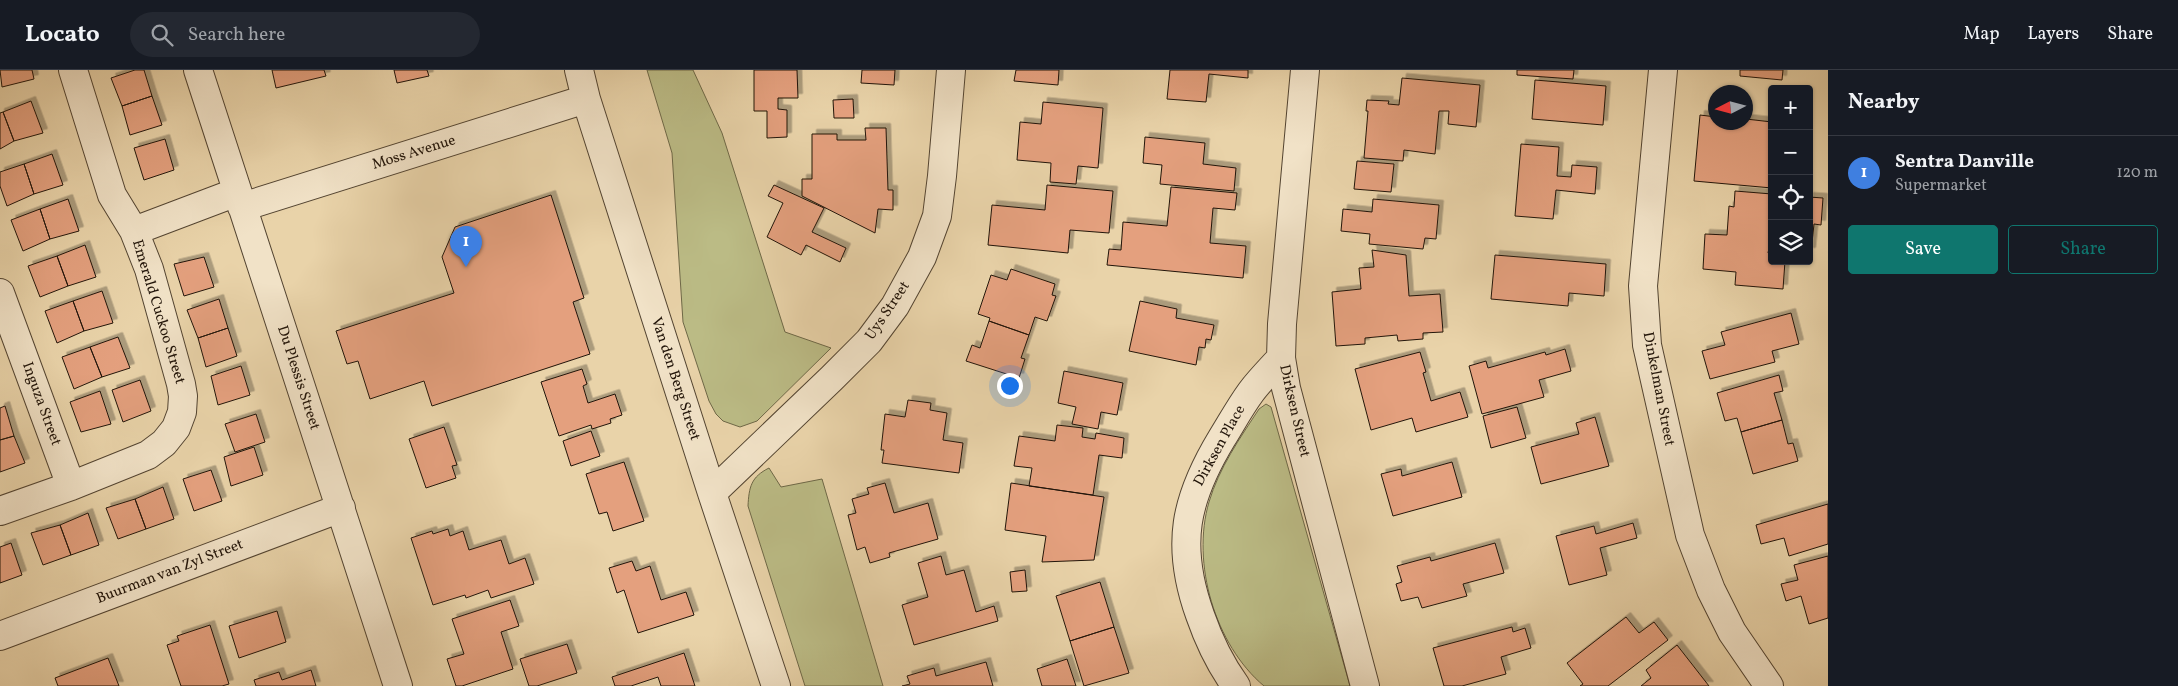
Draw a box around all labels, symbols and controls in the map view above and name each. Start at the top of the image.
search box [130,12,480,57]
text: Locato [25,18,100,52]
icon: search [148,21,176,49]
text: Search here [188,22,285,48]
text: Map [1963,22,1999,47]
text: Layers [2027,22,2079,47]
text: Share [2107,22,2153,47]
north arrow [1708,85,1753,130]
map controls [1768,85,1813,265]
button: + [1768,85,1813,130]
text: Nearby [1848,88,1919,117]
street label: Moss Avenue [370,130,458,176]
button: − [1768,130,1813,175]
text: Sentra Danville [1895,149,2034,175]
text: 1 [1861,162,1867,184]
text: 120 m [2116,162,2158,184]
button: locate [1768,175,1813,220]
text: Supermarket [1895,175,1987,197]
button: layers [1768,220,1813,265]
button: Save [1848,225,1998,274]
button: Share [2008,225,2158,274]
pin: 1 [450,226,482,267]
street label: Emerald Cuckoo Street [126,237,190,387]
street label: Uys Street [861,277,915,345]
street label: Van den Berg Street [645,315,705,443]
street label: Du Plessis Street [271,323,325,433]
street label: Dinkelman Street [1637,330,1679,448]
street label: Inguza Street [16,359,66,449]
street label: Dirksen Street [1273,362,1315,460]
your location [997,373,1023,399]
street label: Dirksen Place [1189,402,1251,490]
street label: Buurman van Zyl Street [94,534,246,610]

